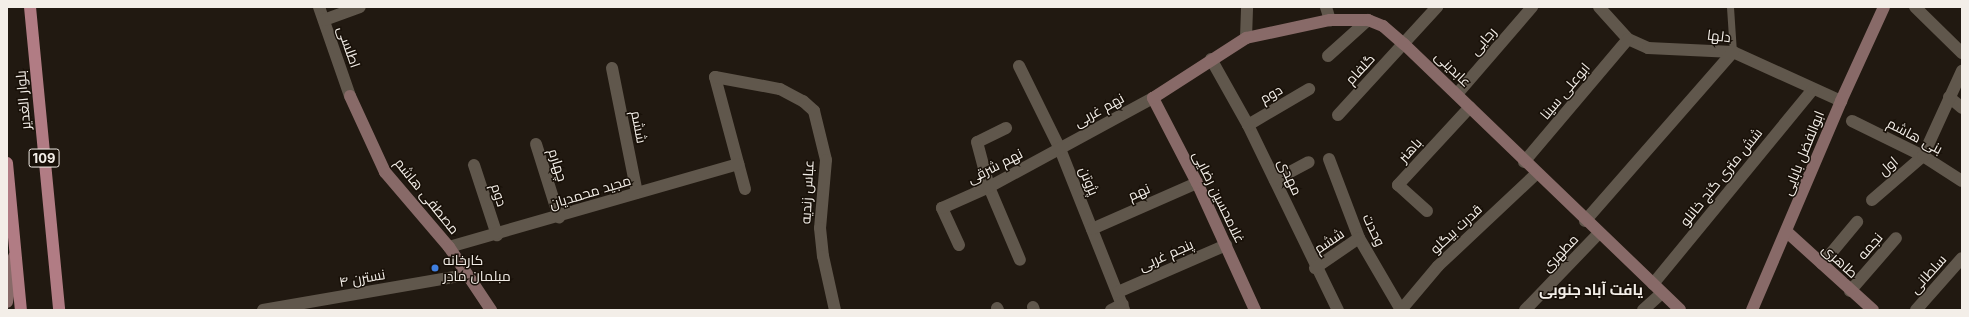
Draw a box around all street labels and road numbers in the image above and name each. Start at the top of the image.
street label: اطلسی [334,24,364,70]
street label: رجایی [1466,24,1500,58]
street label: دلها [1706,26,1732,46]
street label: عابدینی [1431,48,1475,90]
street label: گلفام [1342,50,1378,88]
street label: ابوعلی سینا [1537,59,1593,123]
street label: بلوار الغدیر [12,70,34,130]
street label: دوم [1257,81,1285,107]
street label: نهم غربی [1071,89,1127,131]
street label: ابوالفضل بابایی [1778,108,1828,198]
street label: ششم [628,109,650,145]
street label: بنی هاشم [1884,114,1946,158]
street label: شش متری گنج خانلو [1676,125,1766,229]
street label: باهنر [1395,134,1425,166]
street label: نهم شرقی [965,145,1025,187]
street label: چهارم [545,146,571,184]
road number: 109 [28,147,60,169]
street label: غلامحسین رضایی [1189,148,1249,246]
street label: اول [1875,153,1901,179]
street label: مصطفی هاشم [391,155,463,237]
street label: مهدی [1274,156,1306,198]
street label: عباس زندیه [797,160,817,224]
street label: پژوتن [1076,164,1102,198]
street label: مجید محمدیان [547,172,633,212]
street label: نهم [1125,180,1153,204]
street label: دوم [487,181,511,209]
street label: قدرت بیگلو [1427,201,1485,257]
street label: وحدت [1359,211,1389,249]
street label: ششم [1311,225,1347,257]
street label: نجمه [1854,229,1886,263]
street label: مطهری [1538,231,1582,275]
street label: پنجم غربی [1136,236,1196,274]
street label: طاهری [1819,240,1861,282]
street label: سلطانی [1906,251,1950,297]
street label: نسترن ۴ [338,266,386,290]

